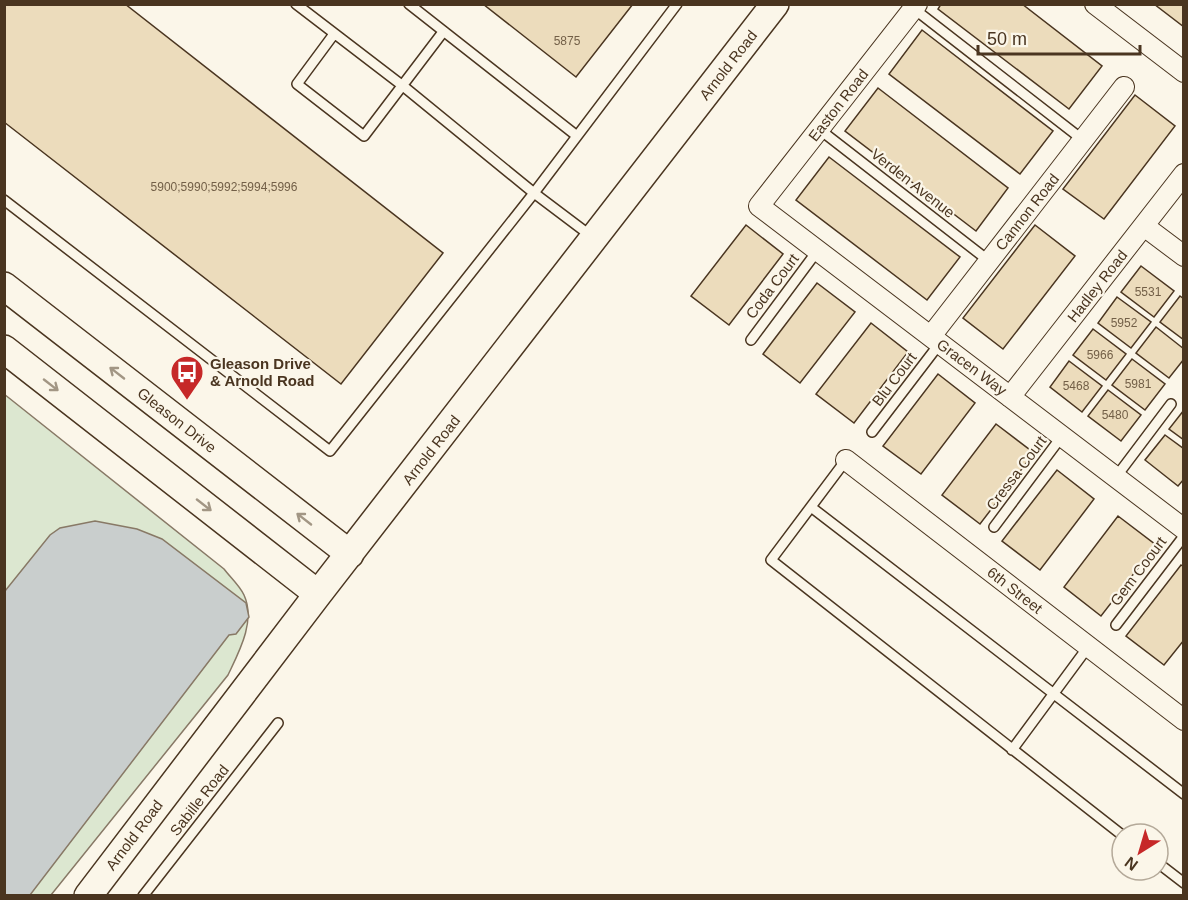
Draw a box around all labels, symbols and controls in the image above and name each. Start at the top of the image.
scale bar [978,18,1140,56]
street label: Arnold Road [696,27,760,103]
text: 50 m [987,29,1027,49]
house number: 5875 [554,34,581,48]
street label: Easton Road [805,66,871,144]
street label: Verden Avenue [868,145,958,221]
street label: Cannon Road [992,170,1062,254]
house number: 5900;5990;5992;5994;5996 [151,180,298,194]
street label: Hadley Road [1064,247,1130,325]
street label: Coda Court [742,250,802,322]
house number: 5531 [1135,285,1162,299]
house number: 5952 [1111,316,1138,330]
street label: Gracen Way [934,335,1011,399]
street label: Blu Court [868,348,920,409]
house number: 5966 [1087,348,1114,362]
bus stop icon: Gleason Drive & Arnold Road [169,354,205,401]
place label: Gleason Drive & Arnold Road [210,355,314,389]
one-way arrow [109,366,125,379]
house number: 5981 [1125,377,1152,391]
one-way arrow [42,379,58,392]
house number: 5468 [1063,379,1090,393]
street label: Gleason Drive [134,384,220,456]
house number: 5480 [1102,408,1129,422]
street label: Arnold Road [399,412,463,488]
street label: Cressa Court [983,432,1050,513]
one-way arrow [196,499,212,512]
one-way arrow [296,512,312,525]
street label: Gem Coourt [1107,533,1170,609]
street label: 6th Street [984,563,1047,617]
street label: Sabille Road [166,761,232,839]
street label: Arnold Road [102,797,166,873]
north arrow [1110,822,1170,882]
text: N [1122,853,1141,874]

